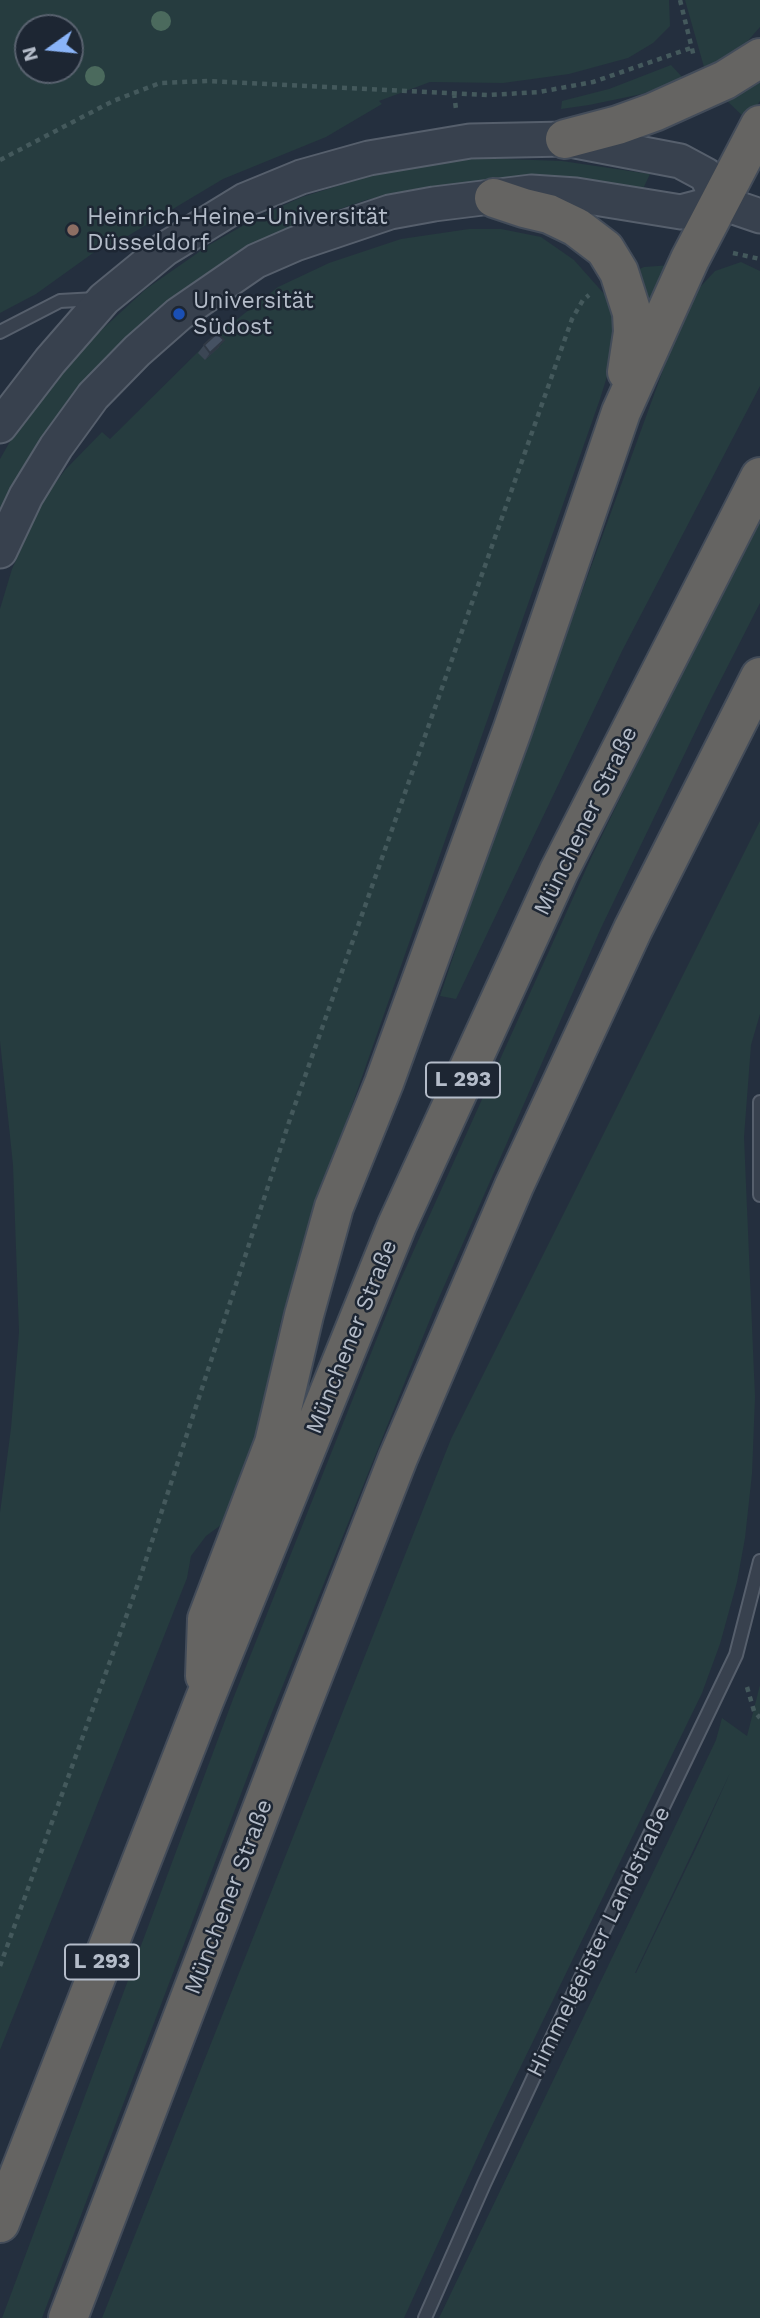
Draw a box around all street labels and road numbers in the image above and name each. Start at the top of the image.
street label: Münchener Straße [528,722,644,920]
road number: L 293 [426,1062,500,1098]
street label: Münchener Straße [300,1236,404,1438]
street label: Münchener Straße [179,1795,279,1999]
street label: Himmelgeister Landstraße [521,1802,677,2082]
road number: L 293 [65,1944,139,1980]

